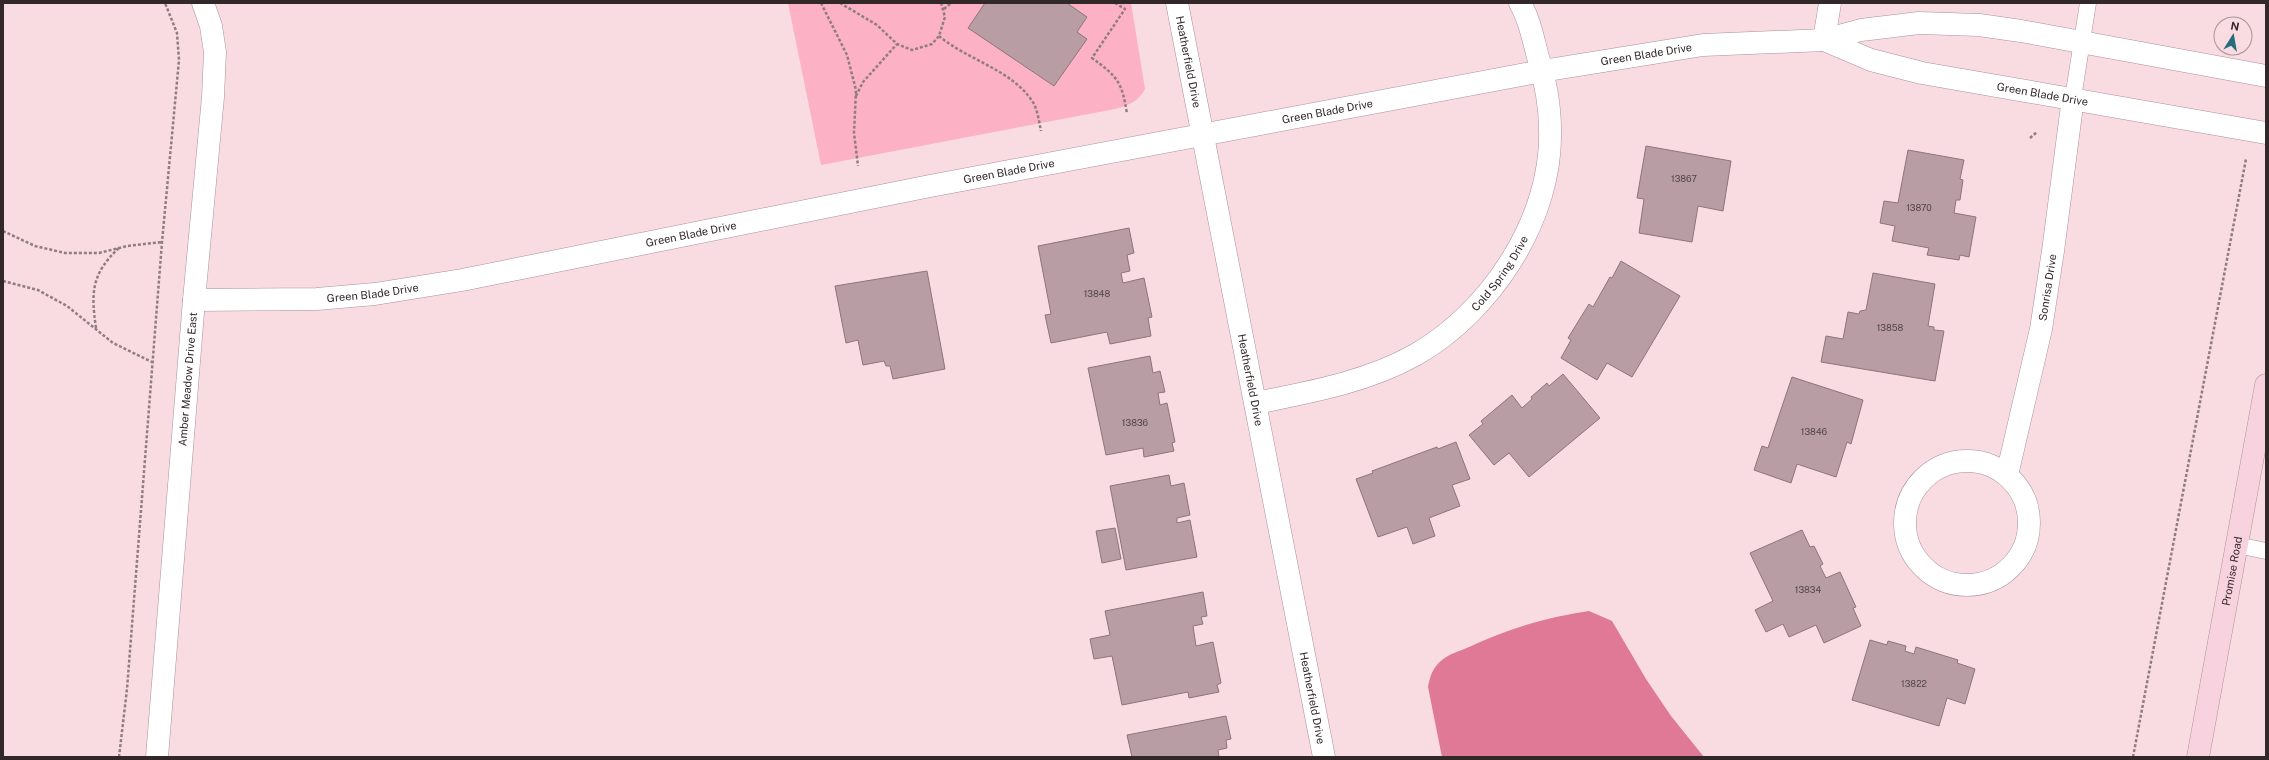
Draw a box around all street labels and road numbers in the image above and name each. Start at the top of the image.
street label: Heatherfield Drive [1174,15,1203,109]
street label: Green Blade Drive [1600,41,1693,67]
street label: Green Blade Drive [1996,80,2089,108]
street label: Green Blade Drive [1281,97,1374,126]
street label: Green Blade Drive [962,157,1055,186]
street label: Green Blade Drive [645,219,738,249]
street label: Cold Spring Drive [1469,234,1530,313]
street label: Sonrisa Drive [2036,253,2058,322]
street label: Green Blade Drive [326,281,419,304]
street label: Amber Meadow Drive East [176,312,199,447]
street label: Heatherfield Drive [1236,333,1265,427]
street label: Promise Road [2220,535,2244,607]
street label: Heatherfield Drive [1298,651,1327,745]

